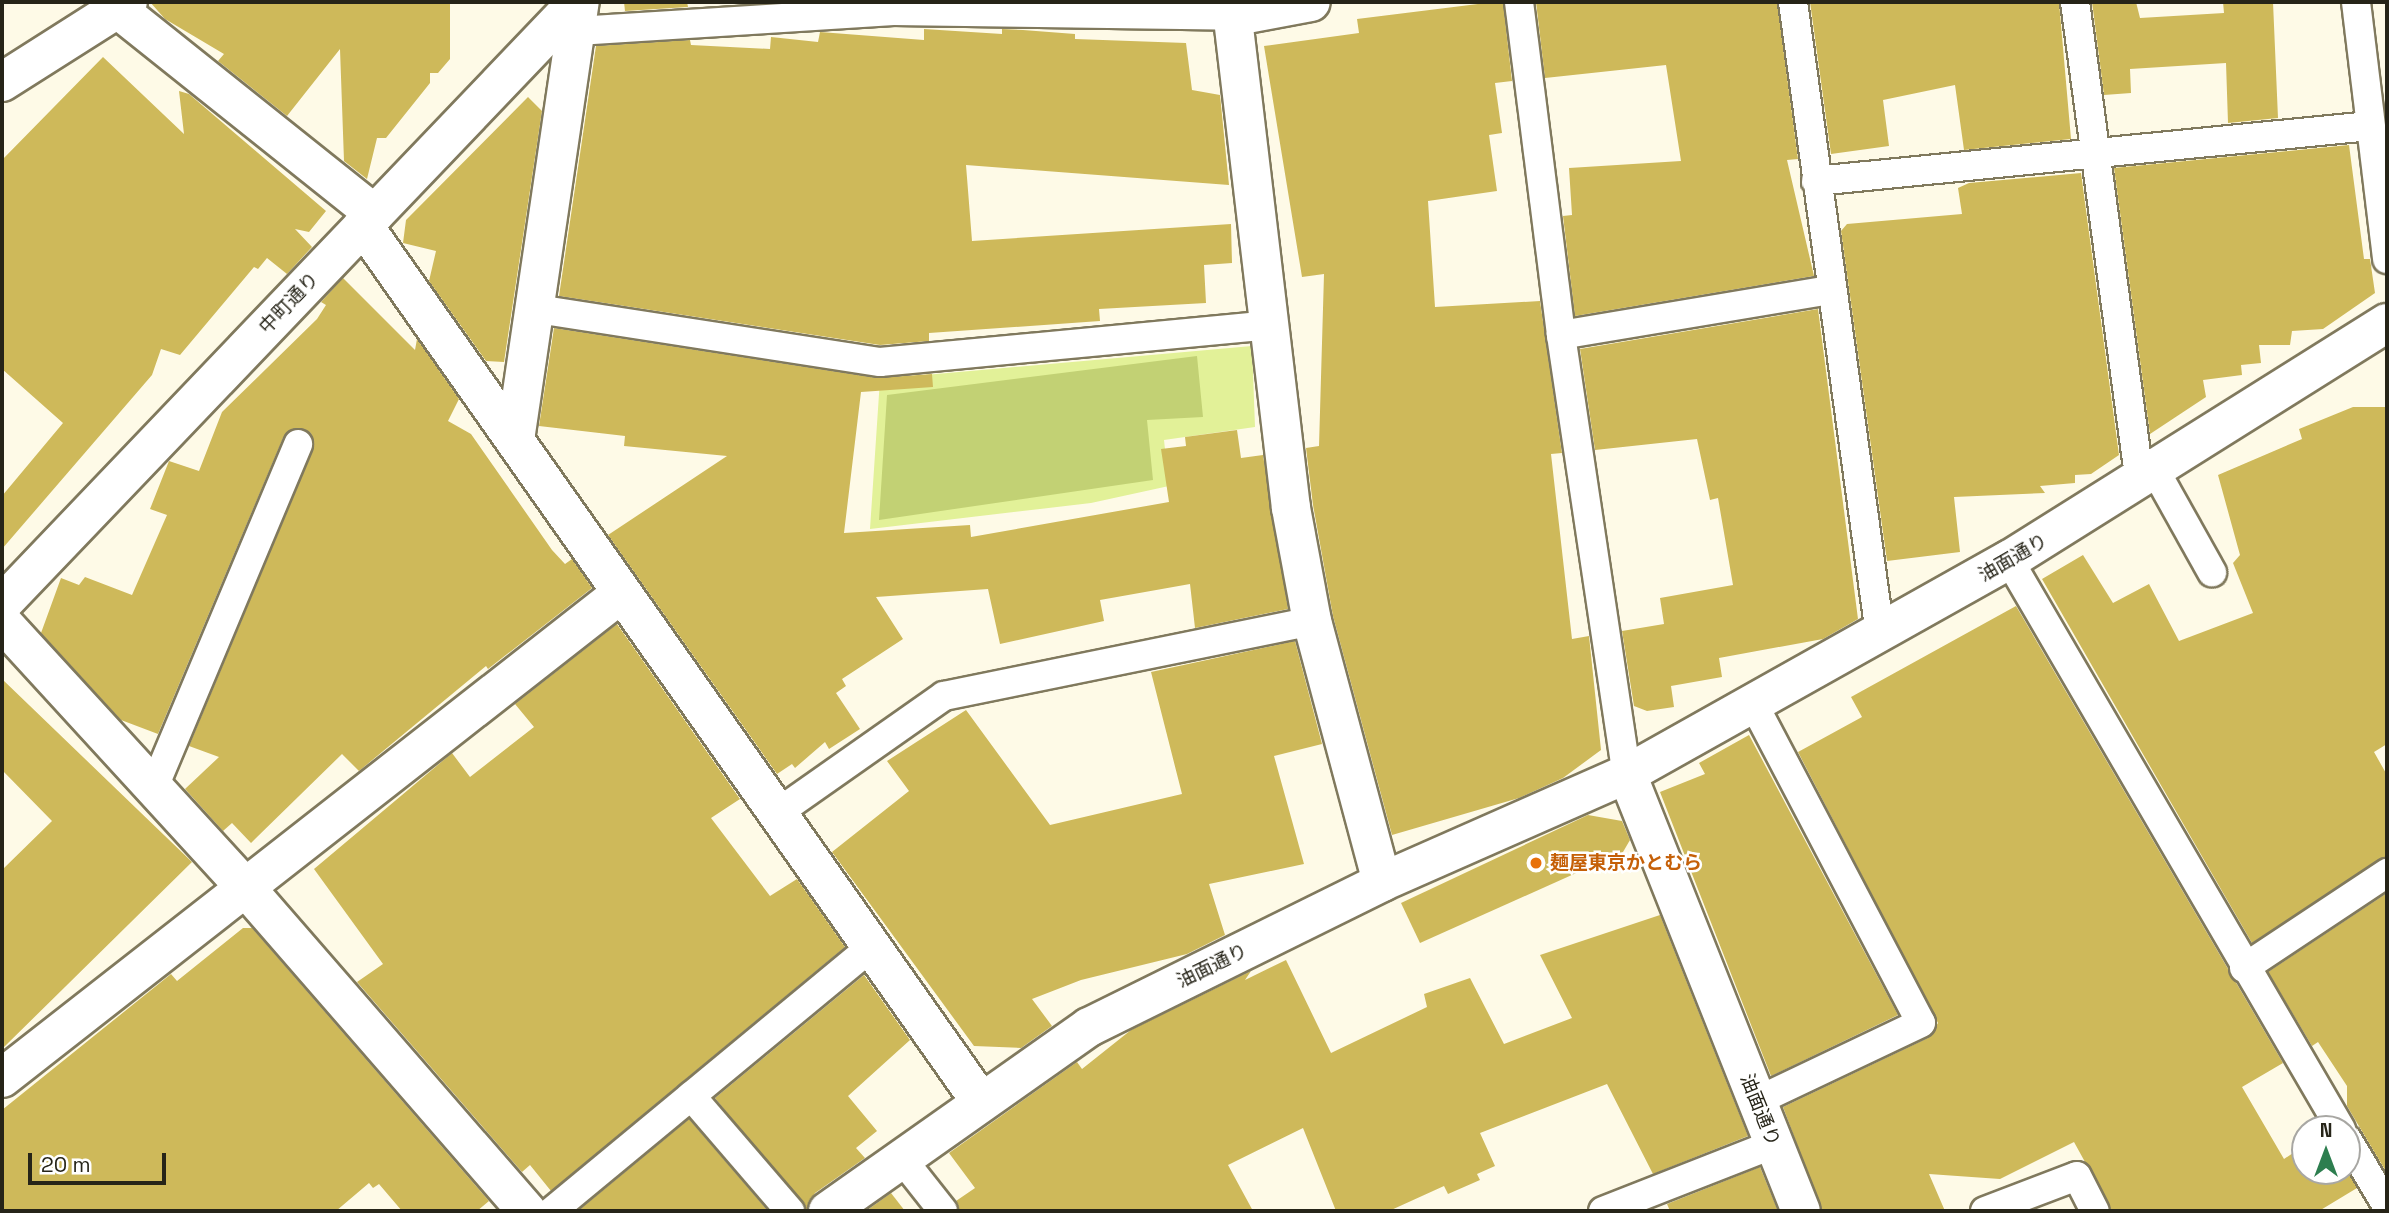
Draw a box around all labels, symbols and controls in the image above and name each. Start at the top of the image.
street label: 中町通り [254,268,324,338]
street label: 油面通り [1974,529,2052,587]
place label: 麺屋東京かとむら [1550,852,1702,874]
marker: 麺屋東京かとむら [1528,855,1544,871]
street label: 油面通り [1173,939,1251,993]
street label: 油面通り [1735,1070,1785,1150]
north arrow [2291,1115,2361,1185]
text: N [2320,1118,2332,1143]
scale bar [32,1140,170,1184]
text: 20 m [41,1151,91,1178]

